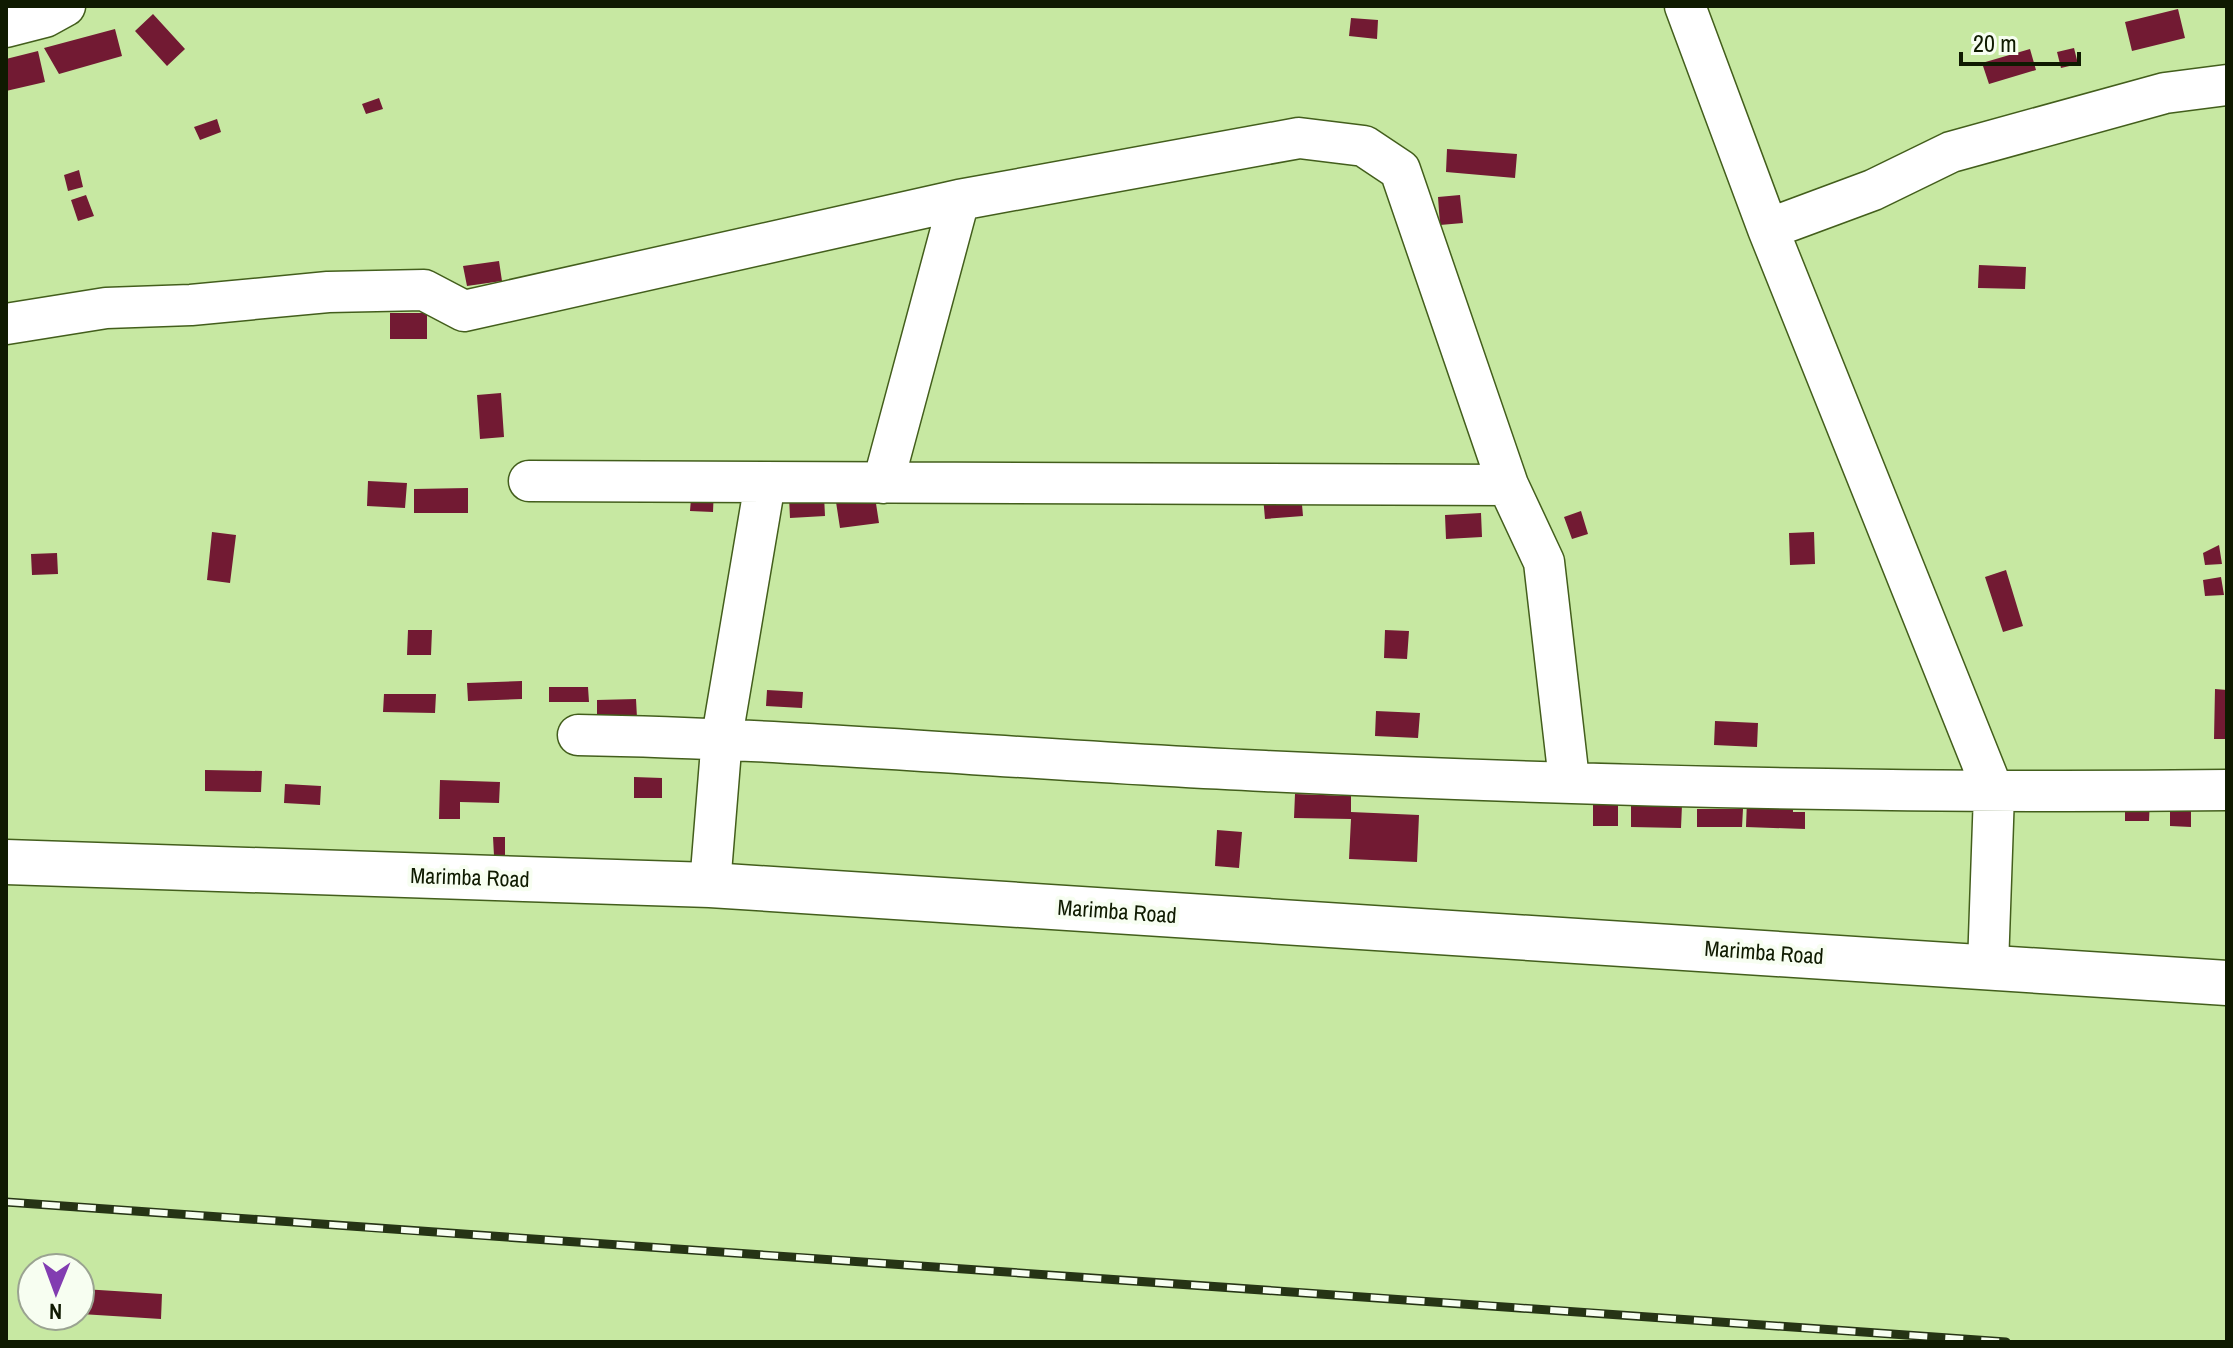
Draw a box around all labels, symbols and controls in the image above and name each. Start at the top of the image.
scale bar [1961,16,2079,66]
text: 20 m [1973,27,2017,59]
street label: Marimba Road [410,860,530,894]
street label: Marimba Road [1056,892,1178,930]
street label: Marimba Road [1703,933,1825,971]
north arrow [16,1252,96,1332]
text: N [49,1297,62,1327]

